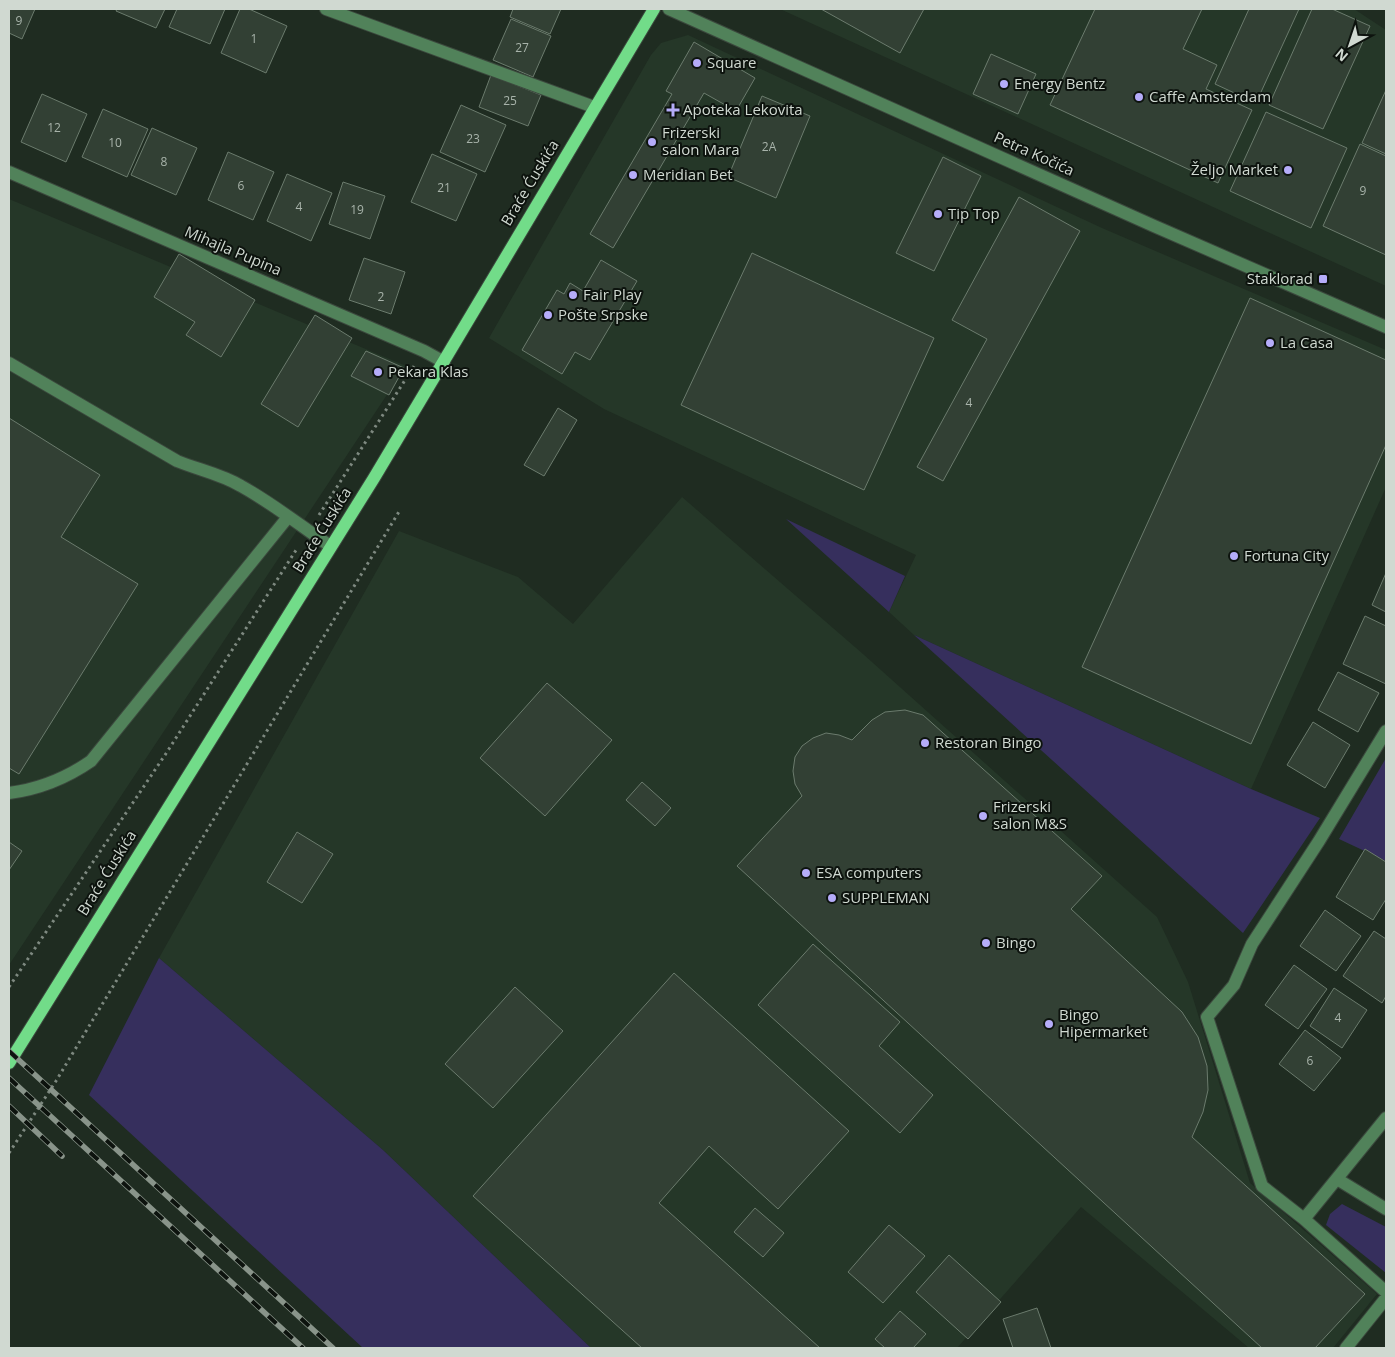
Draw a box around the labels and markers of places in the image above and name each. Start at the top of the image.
place label: Square [707,52,757,72]
marker: Square [691,57,703,69]
place label: Energy Bentz [1014,73,1105,93]
marker: Energy Bentz [998,78,1010,90]
place label: Caffe Amsterdam [1149,86,1271,106]
marker: Caffe Amsterdam [1133,91,1145,103]
place label: Apoteka Lekovita [683,99,803,119]
marker: Apoteka Lekovita [667,104,679,116]
place label: Frizerski salon Mara [662,122,740,159]
marker: Frizerski salon Mara [646,136,658,148]
place label: Željo Market [1191,159,1278,179]
place label: Meridian Bet [643,164,733,184]
marker: Željo Market [1282,164,1294,176]
marker: Meridian Bet [627,169,639,181]
place label: Tip Top [948,203,1000,223]
marker: Tip Top [932,208,944,220]
place label: Staklorad [1247,268,1313,288]
marker: Staklorad [1317,273,1329,285]
place label: Fair Play [583,284,642,304]
marker: Fair Play [567,289,579,301]
place label: Pošte Srpske [558,304,648,324]
marker: Pošte Srpske [542,309,554,321]
place label: La Casa [1280,332,1333,352]
marker: La Casa [1264,337,1276,349]
place label: Pekara Klas [388,361,468,381]
marker: Pekara Klas [372,366,384,378]
place label: Fortuna City [1244,545,1329,565]
marker: Fortuna City [1228,550,1240,562]
place label: Restoran Bingo [935,732,1042,752]
marker: Restoran Bingo [919,737,931,749]
place label: Frizerski salon M&S [993,796,1067,833]
marker: Frizerski salon M&S [977,810,989,822]
place label: ESA computers [816,862,921,882]
marker: ESA computers [800,867,812,879]
place label: SUPPLEMAN [842,887,930,907]
marker: SUPPLEMAN [826,892,838,904]
place label: Bingo [996,932,1036,952]
marker: Bingo [980,937,992,949]
place label: Bingo Hipermarket [1059,1004,1148,1041]
marker: Bingo Hipermarket [1043,1018,1055,1030]

